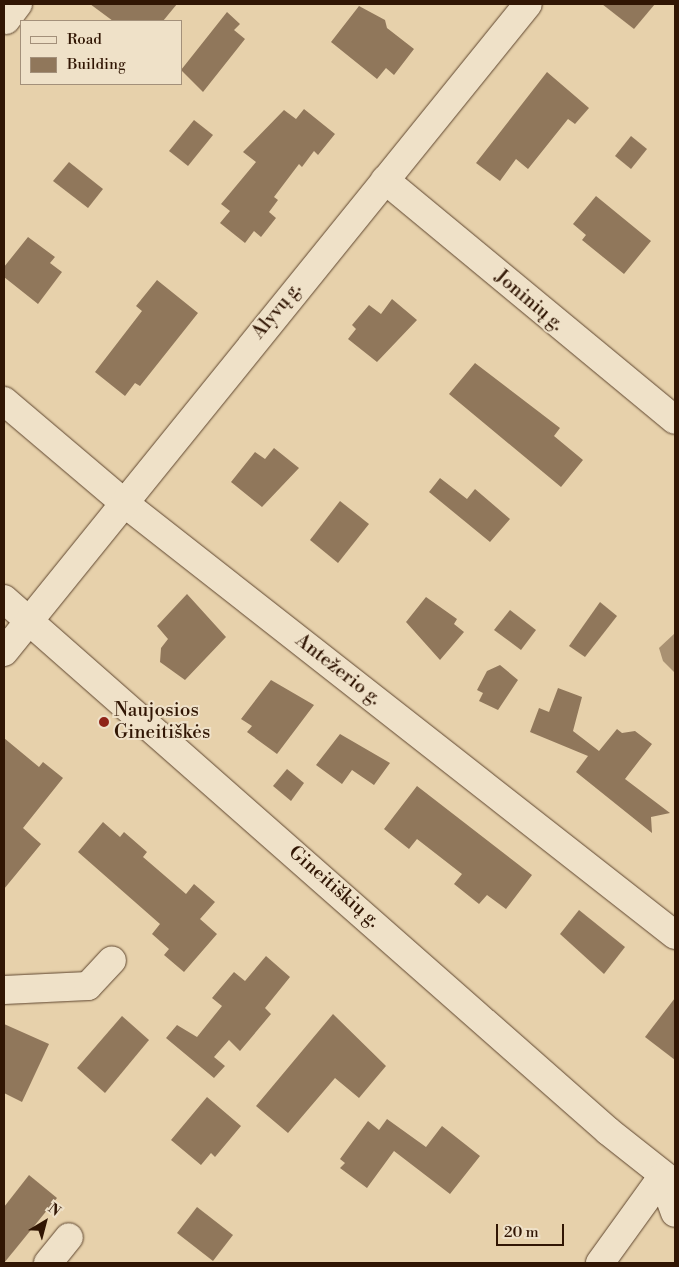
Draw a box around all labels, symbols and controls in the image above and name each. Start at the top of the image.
legend [20,20,182,85]
text: Road [67,30,102,49]
text: Building [67,55,126,74]
street label: Joninių g. [490,266,568,336]
street label: Alyvų g. [247,278,307,344]
street label: Antežerio g. [291,629,385,711]
place label: Naujosios Gineitiškės [114,700,210,744]
marker: Naujosios Gineitiškės [98,716,110,728]
street label: Gineitiškių g. [284,841,384,933]
north arrow [20,1197,70,1247]
text: N [44,1199,64,1221]
scale bar [499,1214,566,1246]
text: 20 m [504,1223,539,1242]

